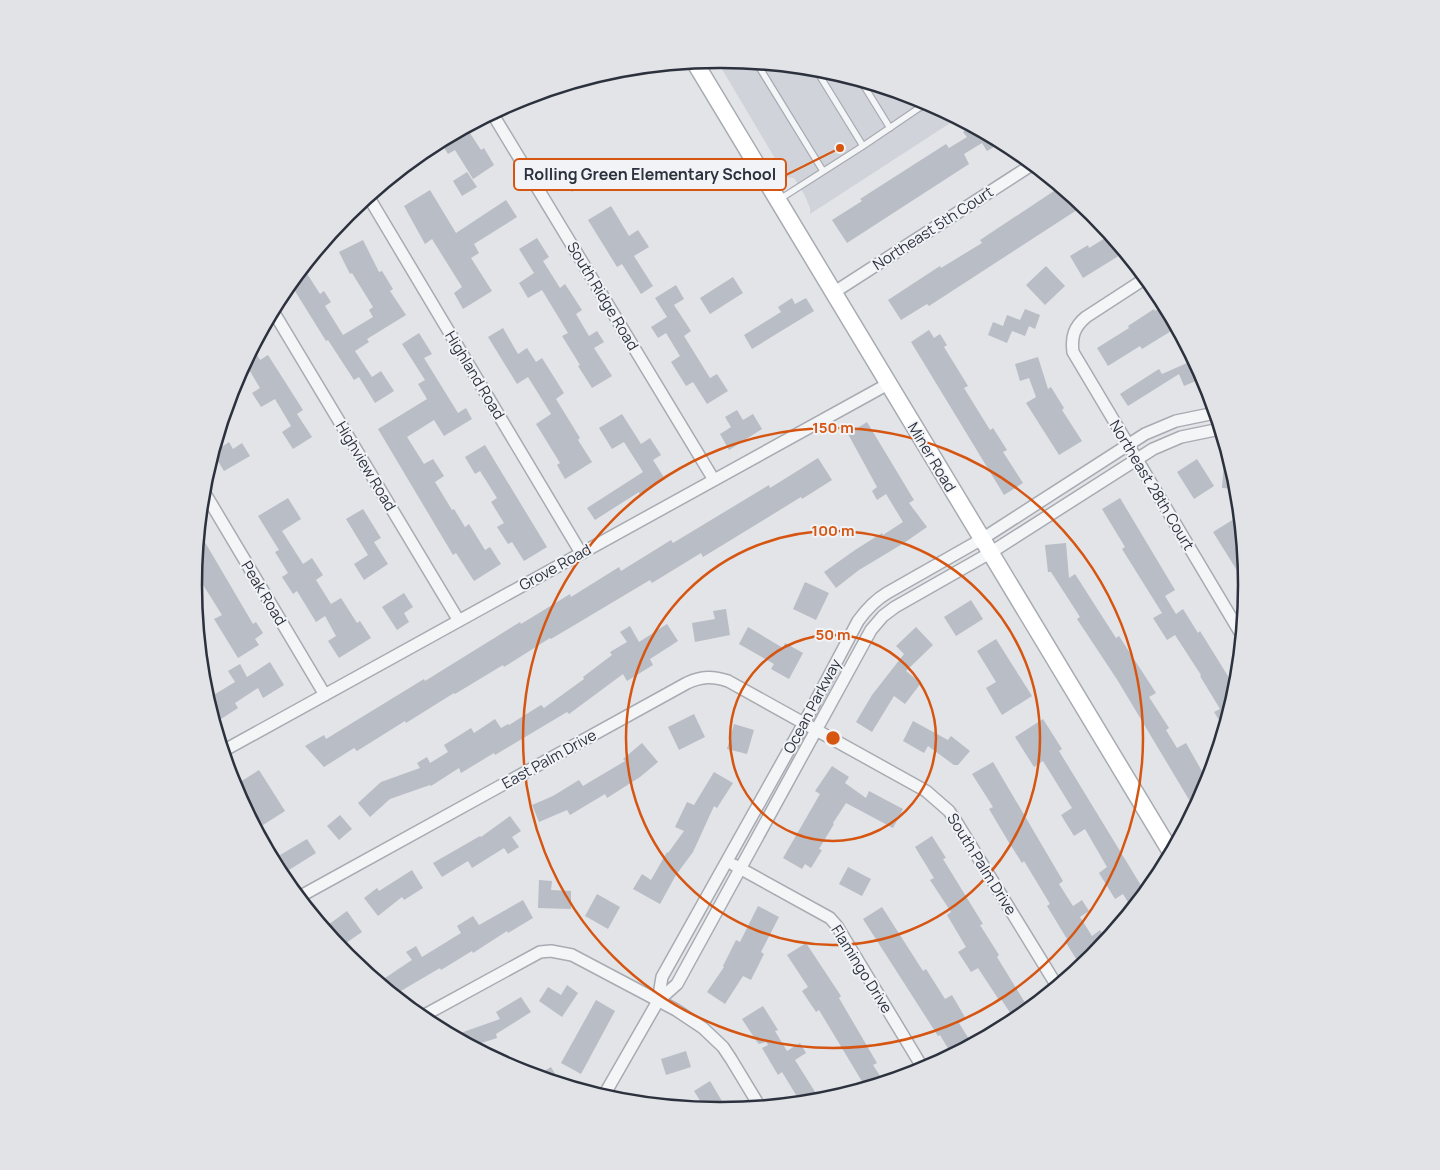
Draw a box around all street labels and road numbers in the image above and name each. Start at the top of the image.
street label: Northeast 5th Court [869,181,997,275]
street label: South Ridge Road [562,238,644,354]
street label: Highland Road [440,327,510,423]
street label: Northeast 28th Court [1105,416,1199,554]
street label: Highview Road [331,417,401,515]
street label: Miner Road [903,418,961,496]
street label: Grove Road [515,539,595,595]
street label: Peak Road [236,557,292,629]
street label: Ocean Parkway [778,655,846,757]
street label: East Palm Drive [498,724,600,794]
street label: South Palm Drive [942,809,1022,919]
street label: Flamingo Drive [827,921,898,1017]

